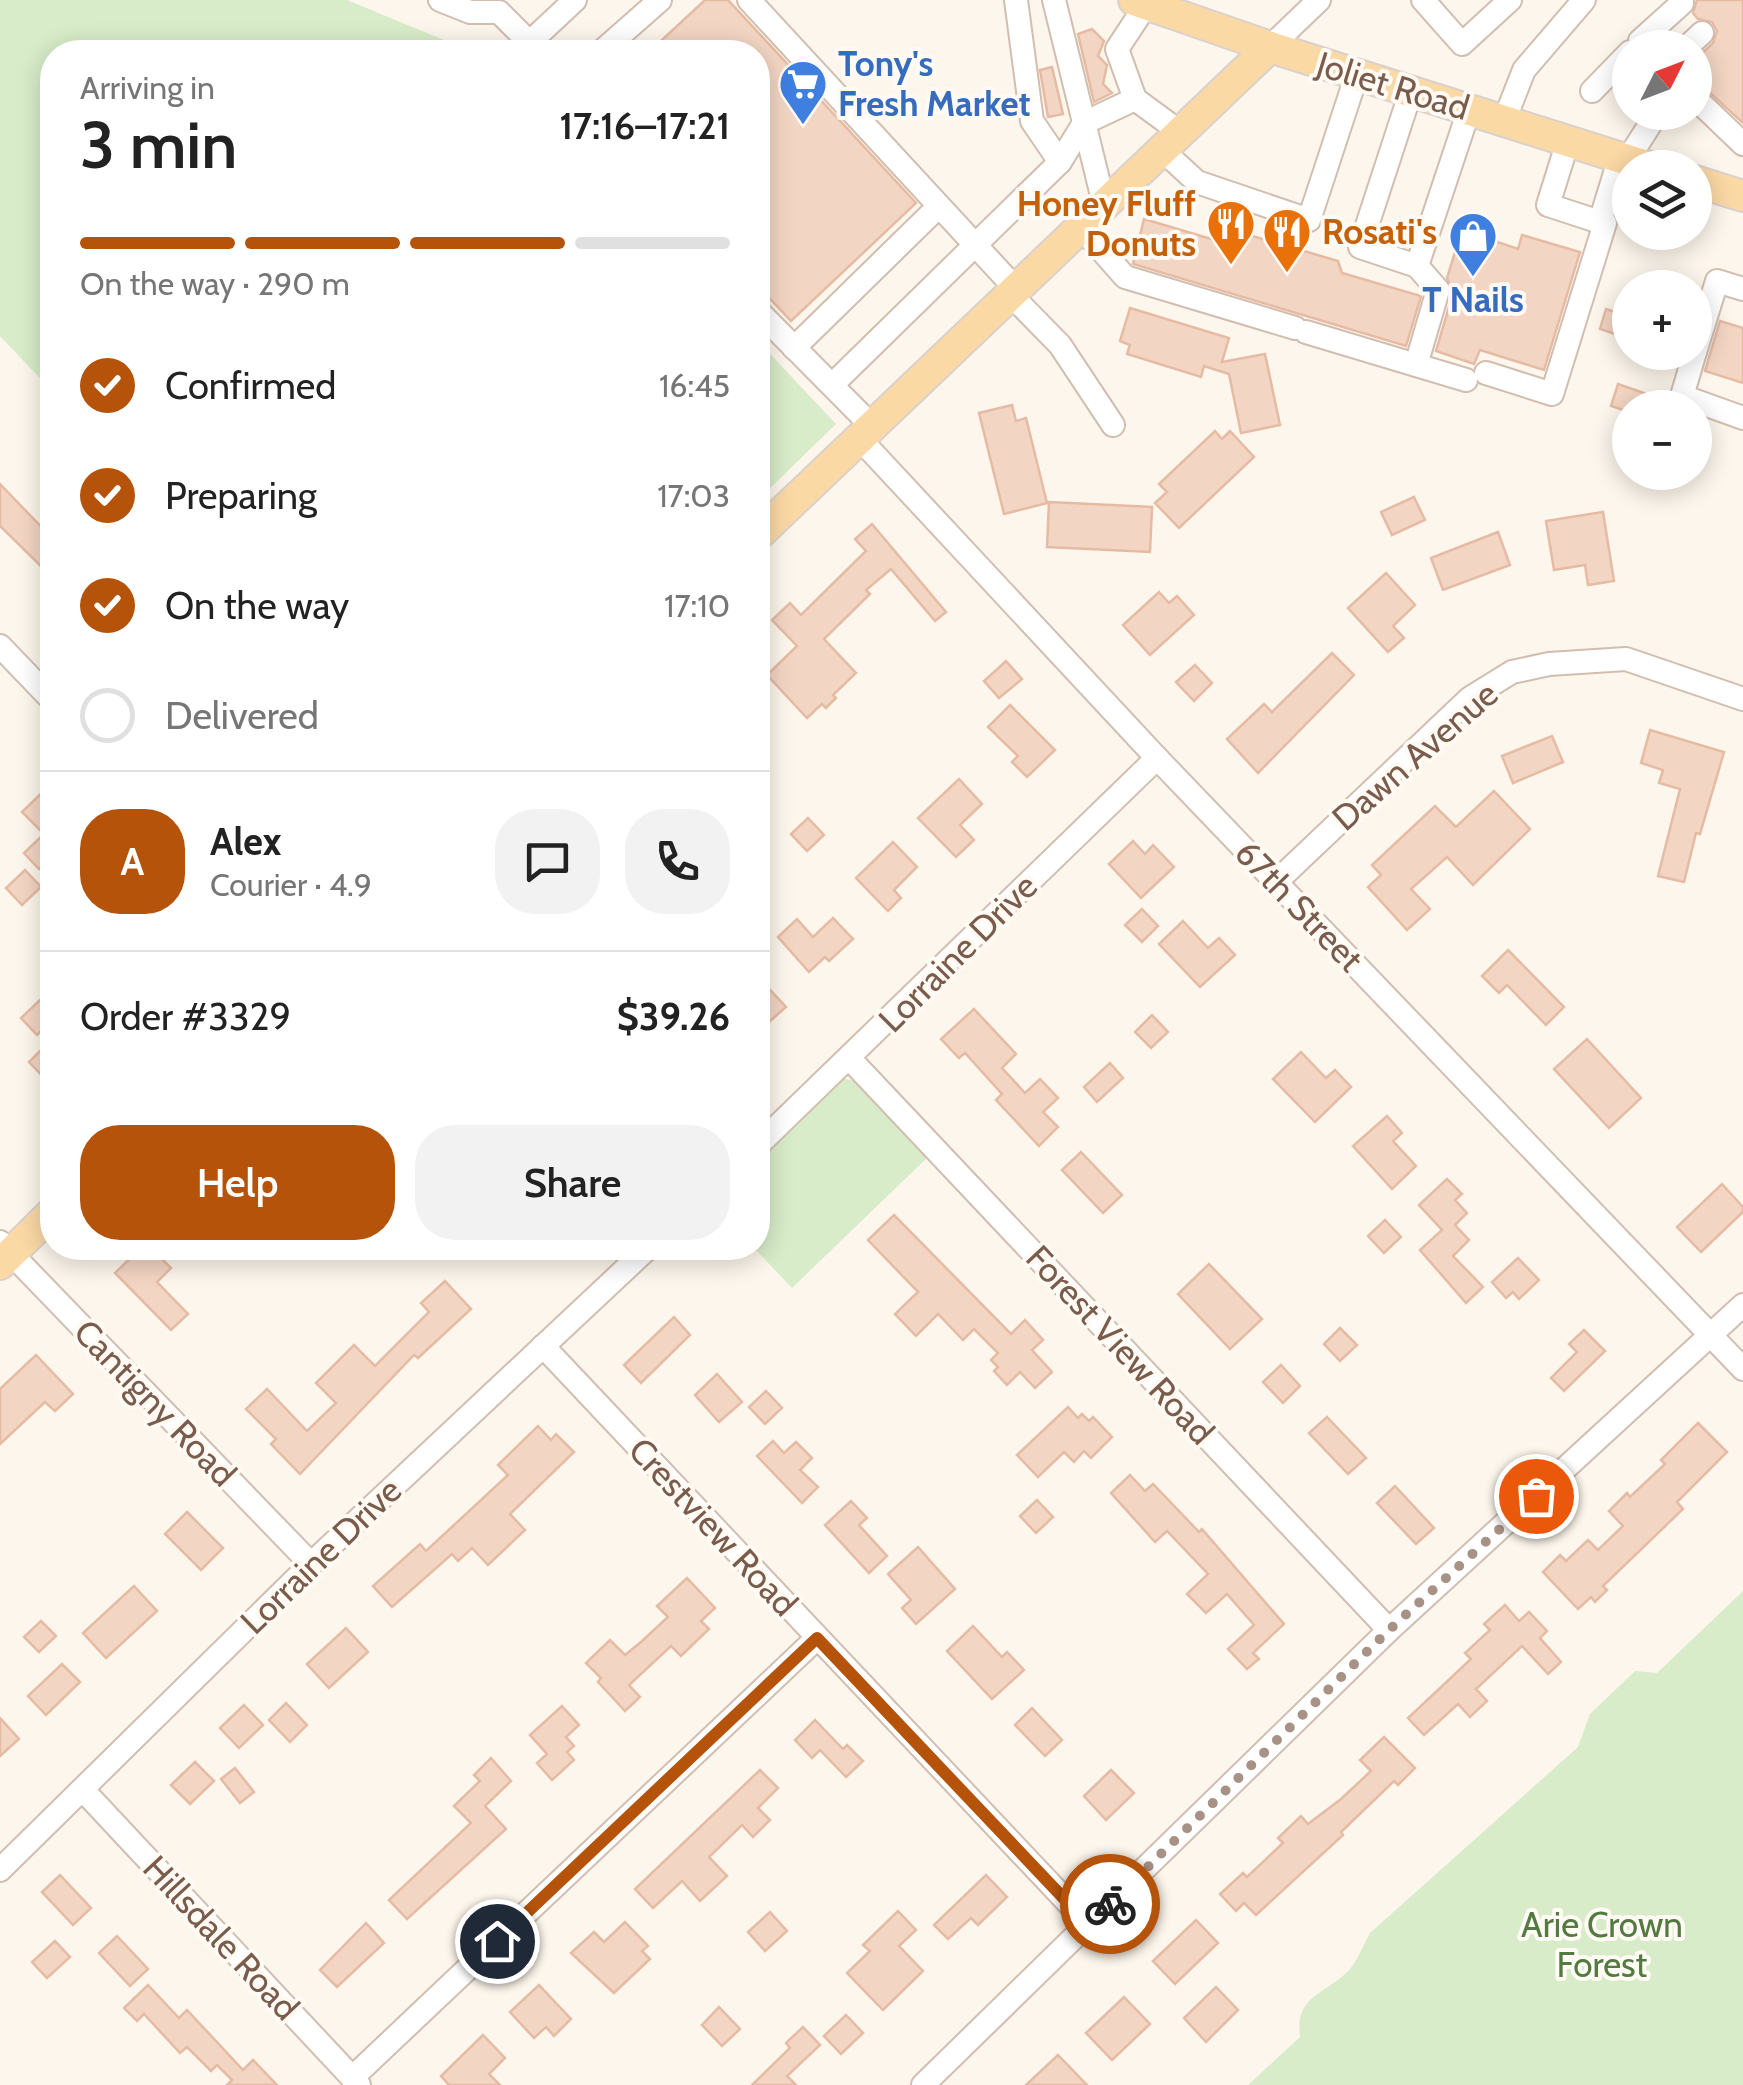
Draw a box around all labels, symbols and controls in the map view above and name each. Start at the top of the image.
north arrow [1612,30,1712,130]
map controls [1612,30,1712,490]
place label: Tony's Fresh Market [838,42,1031,125]
street label: Joliet Road [1311,42,1474,129]
supermarket icon: Tony's Fresh Market [777,58,829,126]
text: Arriving in [80,68,215,107]
text: 17:16–17:21 [559,102,730,149]
text: 3 min [80,105,237,184]
button: layers [1612,150,1712,250]
place label: Honey Fluff Donuts [1017,182,1196,265]
restaurant icon: Honey Fluff Donuts [1205,198,1257,266]
restaurant icon: Rosati's [1261,206,1313,274]
place label: Rosati's [1322,210,1437,253]
shop icon: T Nails [1447,210,1499,278]
text: On the way · 290 m [80,264,350,303]
button: + [1612,270,1712,370]
place label: T Nails [1422,278,1524,321]
icon: check [80,358,135,413]
text: Confirmed [165,362,336,409]
text: 16:45 [659,366,730,405]
button: − [1612,390,1712,490]
icon: check [80,468,135,523]
text: Preparing [165,472,317,519]
text: 17:03 [657,476,730,515]
icon: check [80,578,135,633]
text: On the way [165,582,349,629]
text: 17:10 [664,586,730,625]
street label: Dawn Avenue [1323,672,1506,839]
text: Delivered [165,692,319,739]
button: chat [495,809,600,914]
button: phone [625,809,730,914]
text: Alex [210,818,281,865]
street label: 67th Street [1226,831,1373,980]
text: A [121,838,144,885]
street label: Lorraine Drive [869,864,1046,1041]
text: Courier · 4.9 [210,865,372,904]
text: Order #3329 [80,993,291,1040]
text: $39.26 [617,993,730,1040]
button: Help [80,1125,395,1240]
button: Share [415,1125,730,1240]
street label: Forest View Road [1017,1236,1223,1453]
street label: Cantigny Road [65,1310,245,1495]
street label: Crestview Road [620,1429,807,1625]
pin [1494,1454,1579,1539]
street label: Lorraine Drive [231,1468,410,1643]
icon: bag [1509,1469,1564,1524]
street label: Hillsdale Road [134,1847,308,2029]
courier [1060,1854,1160,1954]
icon: bike [1083,1877,1138,1932]
pin [455,1899,540,1984]
park label: Arie Crown Forest [1521,1903,1683,1986]
icon: home [470,1914,525,1969]

